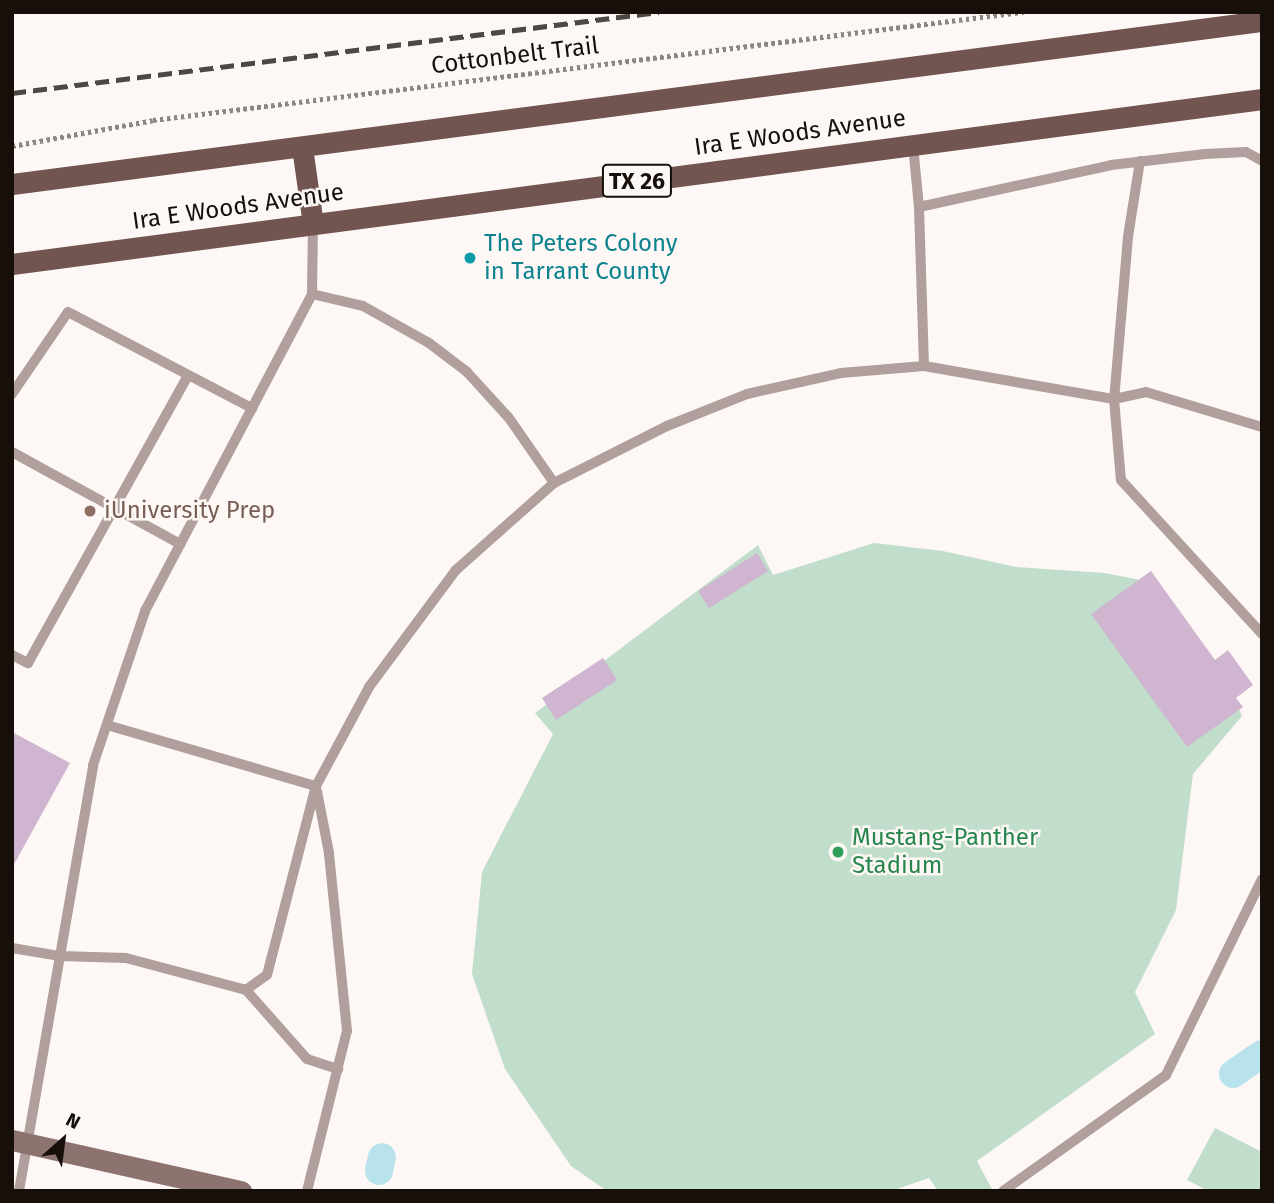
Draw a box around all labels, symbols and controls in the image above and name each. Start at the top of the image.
street label: Cottonbelt Trail [430,31,600,81]
street label: Ira E Woods Avenue [692,104,908,162]
road number: TX 26 [600,162,674,200]
street label: Ira E Woods Avenue [130,178,346,236]
place label: The Peters Colony in Tarrant County [484,230,678,286]
marker: The Peters Colony in Tarrant County [462,250,478,266]
place label: iUniversity Prep [104,497,275,525]
marker: iUniversity Prep [82,503,98,519]
place label: Mustang-Panther Stadium [852,824,1038,880]
marker: Mustang-Panther Stadium [830,844,846,860]
north arrow [28,1105,98,1175]
text: N [62,1108,84,1134]

